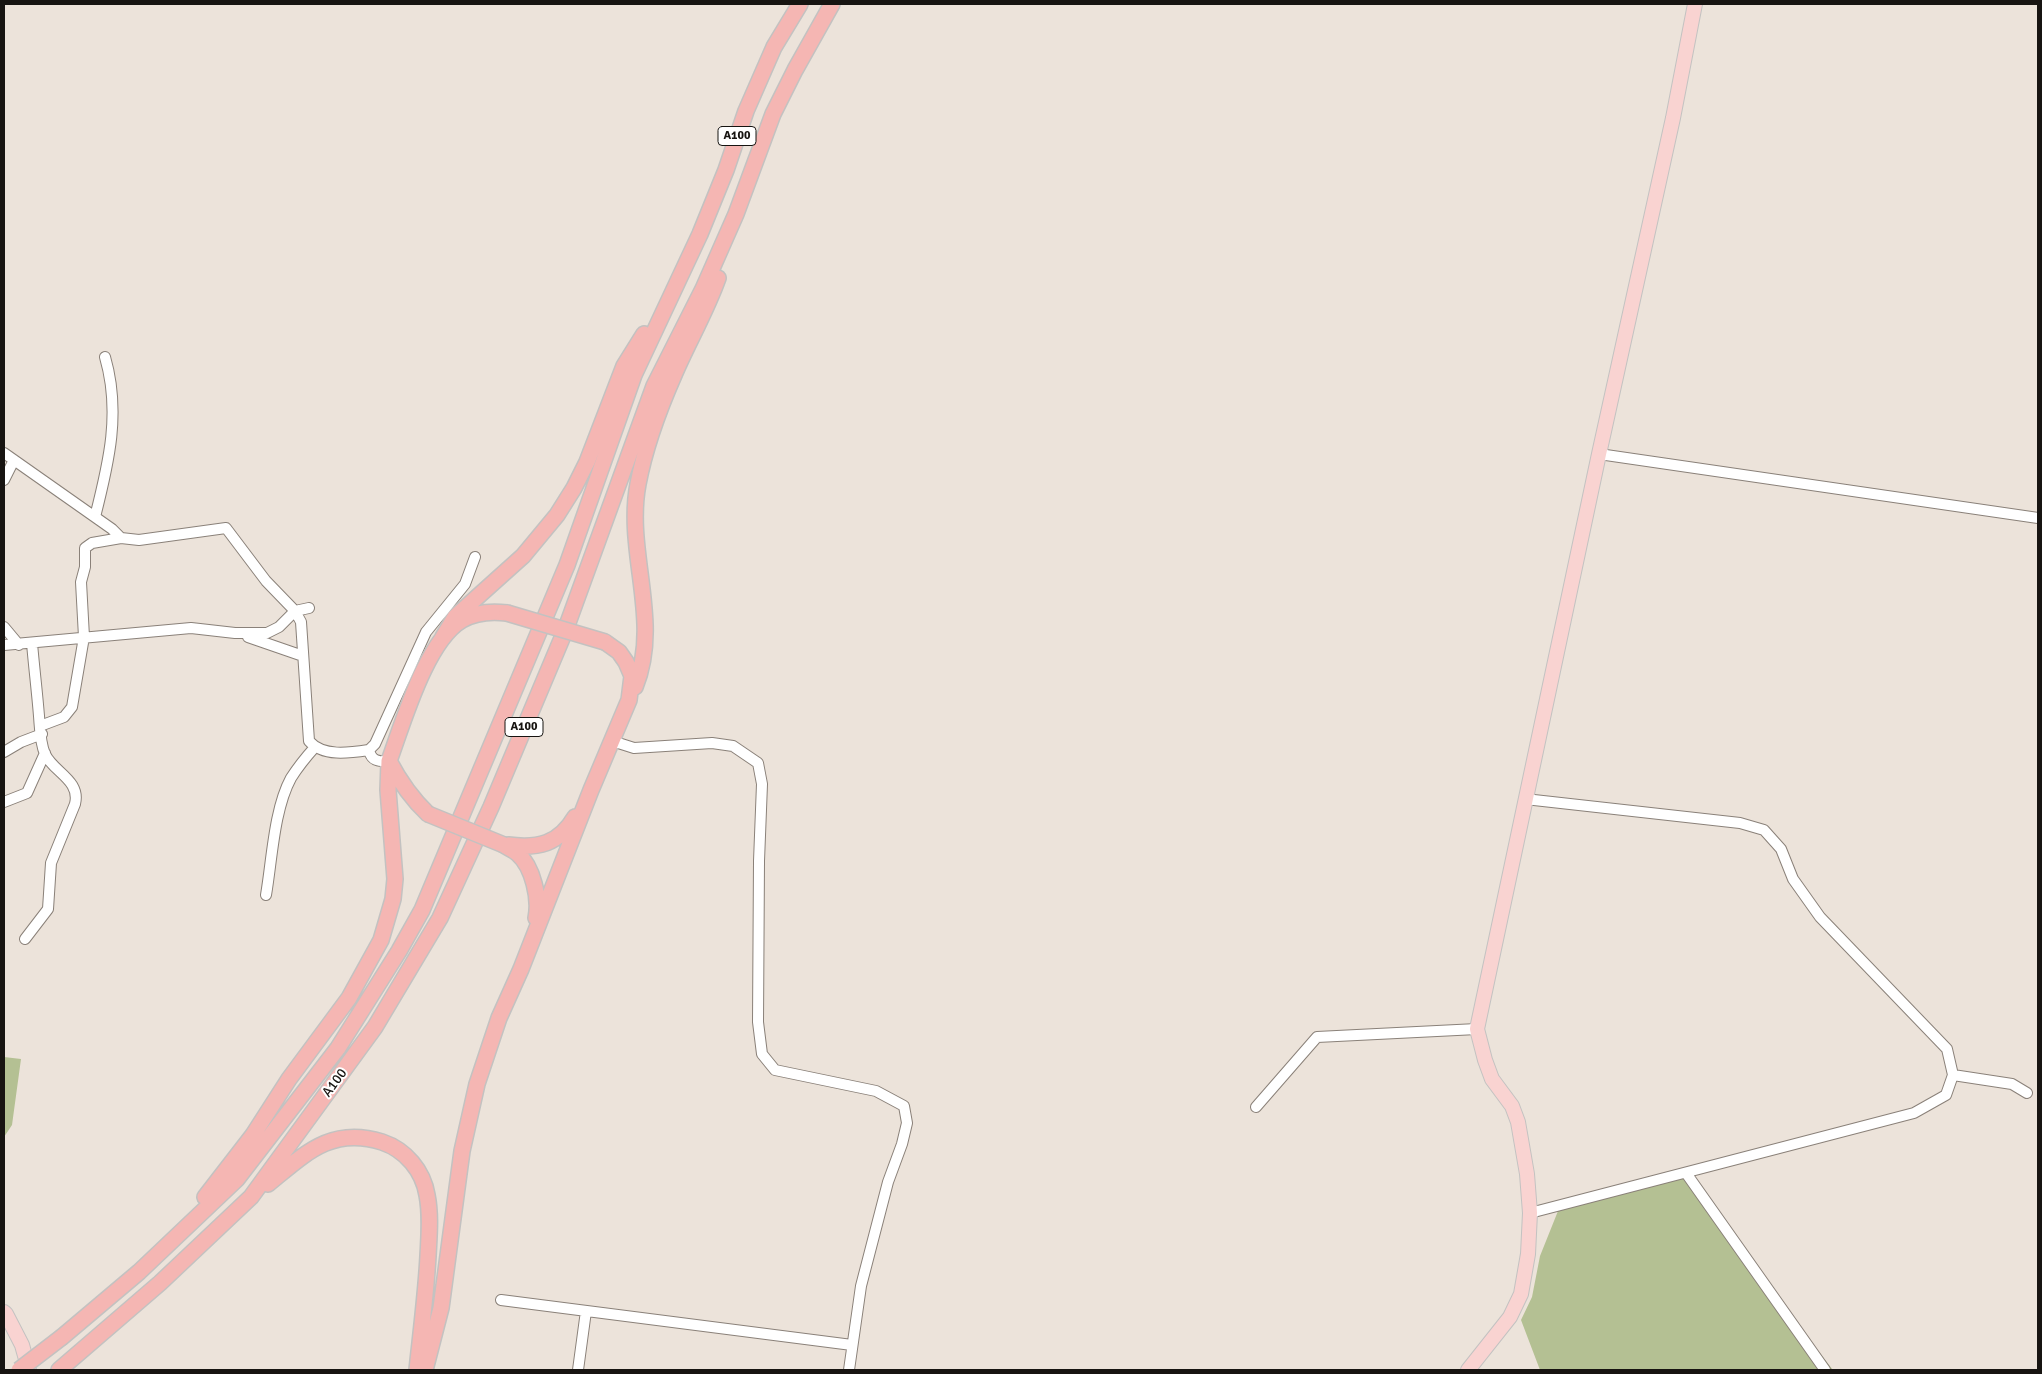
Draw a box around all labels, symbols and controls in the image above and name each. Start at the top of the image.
road number: A100 [718,126,756,146]
road number: A100 [505,718,543,736]
street label: A100 [319,1065,351,1101]

